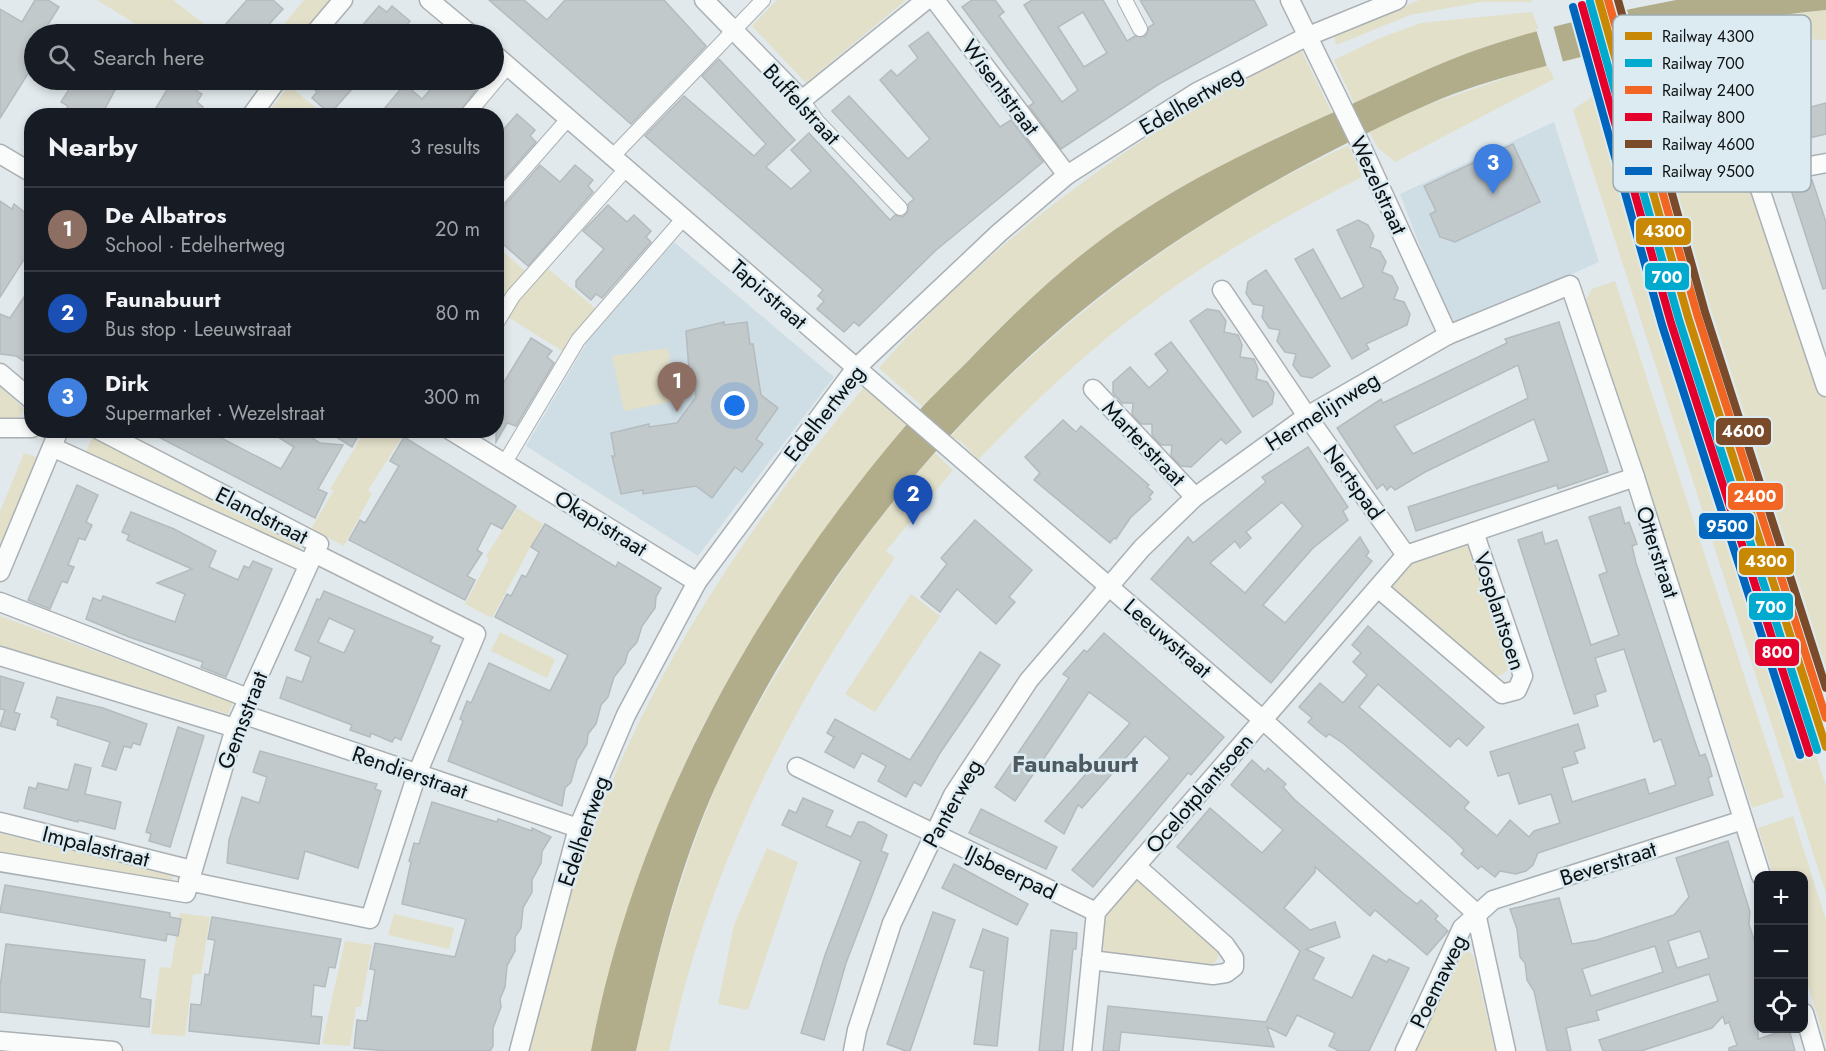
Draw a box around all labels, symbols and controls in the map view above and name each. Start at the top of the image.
legend [1613,15,1811,192]
search box [24,24,504,90]
text: Railway 4300 [1662,25,1754,48]
street label: Wisentstraat [954,32,1048,142]
icon: search [45,41,78,74]
text: Search here [93,41,204,73]
text: Railway 700 [1662,52,1744,75]
street label: Buffelstraat [756,56,849,152]
street label: Edelhertweg [1133,57,1249,143]
text: Railway 2400 [1662,79,1754,102]
text: Railway 800 [1662,106,1745,129]
text: Nearby [48,128,137,166]
street label: Wezelstraat [1342,131,1416,240]
text: 3 results [410,133,480,162]
text: Railway 4600 [1662,133,1755,156]
pin: 3 [1474,144,1512,194]
text: Railway 9500 [1662,160,1754,183]
text: De Albatros [105,199,227,231]
text: 1 [62,215,73,244]
text: 20 m [435,215,480,244]
line badge: 4300 [1635,217,1692,246]
text: 4300 [1643,220,1685,243]
text: School · Edelhertweg [105,231,285,260]
street label: Tapirstraat [724,252,815,337]
line badge: 700 [1644,262,1690,291]
text: 700 [1652,266,1682,289]
text: Faunabuurt [105,283,220,315]
text: 2 [61,299,74,328]
text: 80 m [435,299,480,328]
text: Bus stop · Leeuwstraat [105,315,291,344]
street label: Edelhertweg [776,358,872,468]
pin: 1 [658,362,696,412]
street label: Hermelijnweg [1259,363,1385,459]
text: Dirk [105,367,149,399]
text: 3 [61,383,74,412]
text: 300 m [423,383,480,412]
your location [720,391,749,420]
street label: Marterstraat [1095,393,1194,494]
text: Supermarket · Wezelstraat [105,399,324,428]
line badge: 4600 [1715,417,1772,446]
text: 4600 [1721,420,1765,443]
street label: Nertspad [1316,438,1392,526]
pin: 2 [894,476,932,525]
street label: Elandstraat [210,478,314,552]
street label: Okapistraat [548,482,654,565]
line badge: 2400 [1727,482,1784,511]
text: 2400 [1734,485,1776,508]
street label: Otterstraat [1628,502,1688,603]
line badge: 9500 [1698,512,1755,540]
text: 9500 [1706,515,1748,538]
line badge: 4300 [1738,547,1795,576]
street label: Vosplantsoen [1466,548,1534,674]
text: 4300 [1745,550,1787,573]
street label: Leeuwstraat [1117,591,1219,686]
line badge: 700 [1748,592,1794,621]
text: 700 [1756,596,1786,619]
line badge: 800 [1754,638,1800,667]
text: 800 [1761,641,1793,664]
street label: Gemsstraat [209,666,276,774]
street label: Ocelotplantsoen [1138,726,1260,860]
street label: Rendierstraat [348,737,473,807]
district label: Faunabuurt [1012,746,1138,781]
street label: Panterweg [915,753,989,853]
street label: Edelhertweg [549,771,617,891]
street label: Impalastraat [39,817,154,875]
street label: Beverstraat [1556,832,1661,894]
street label: IJsbeerpad [960,837,1062,907]
map controls [1754,871,1808,1033]
button: + [1754,871,1808,925]
button: − [1754,925,1808,979]
street label: Poemaweg [1402,929,1474,1033]
button: locate [1754,979,1808,1033]

